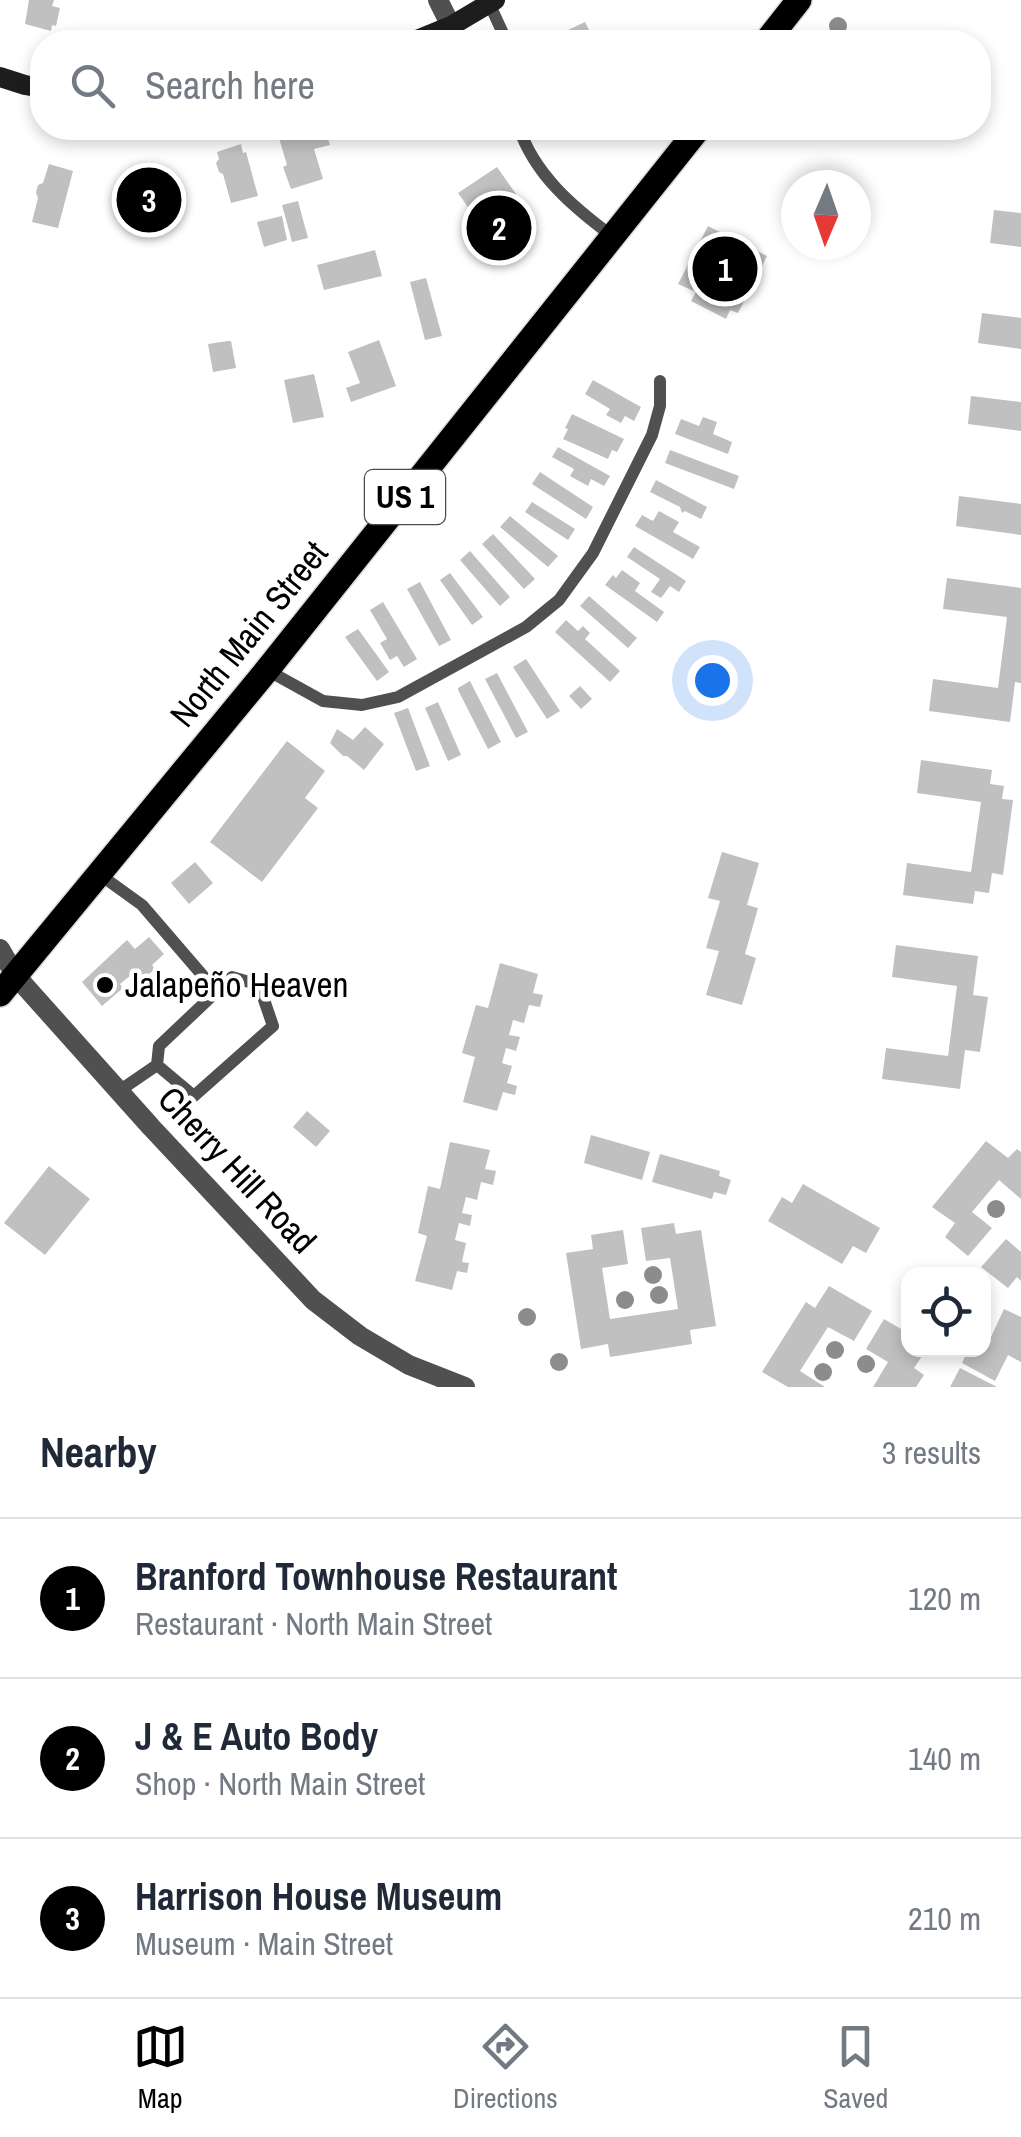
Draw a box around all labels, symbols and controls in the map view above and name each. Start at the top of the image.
search box [30,30,991,140]
icon: search [65,58,120,113]
text: Search here [145,60,315,111]
pin: 3 [116,162,182,238]
north arrow [781,170,871,260]
pin: 2 [466,190,532,266]
pin: 1 [692,232,758,306]
road number: US 1 [365,470,445,524]
street label: North Main Street [159,531,338,736]
your location [687,655,738,706]
place label: Jalapeño Heaven [125,961,348,1008]
marker: Jalapeño Heaven [94,974,116,996]
street label: Cherry Hill Road [148,1076,327,1263]
map controls [901,1267,991,1357]
button: locate [901,1267,991,1357]
text: Nearby [40,1424,157,1480]
text: 3 results [882,1431,981,1474]
text: Branford Townhouse Restaurant [135,1551,618,1602]
text: 1 [65,1577,80,1620]
text: 120 m [908,1577,981,1620]
text: Restaurant · North Main Street [135,1602,492,1645]
text: J & E Auto Body [135,1711,378,1762]
text: 2 [65,1737,80,1780]
text: 140 m [908,1737,981,1780]
text: Shop · North Main Street [135,1762,425,1805]
text: Harrison House Museum [135,1871,502,1922]
text: 3 [65,1897,80,1940]
text: 210 m [908,1897,981,1940]
text: Museum · Main Street [135,1922,393,1965]
tab: Map [133,2019,188,2117]
tab: Directions [453,2019,558,2117]
tab: Saved [823,2019,888,2117]

